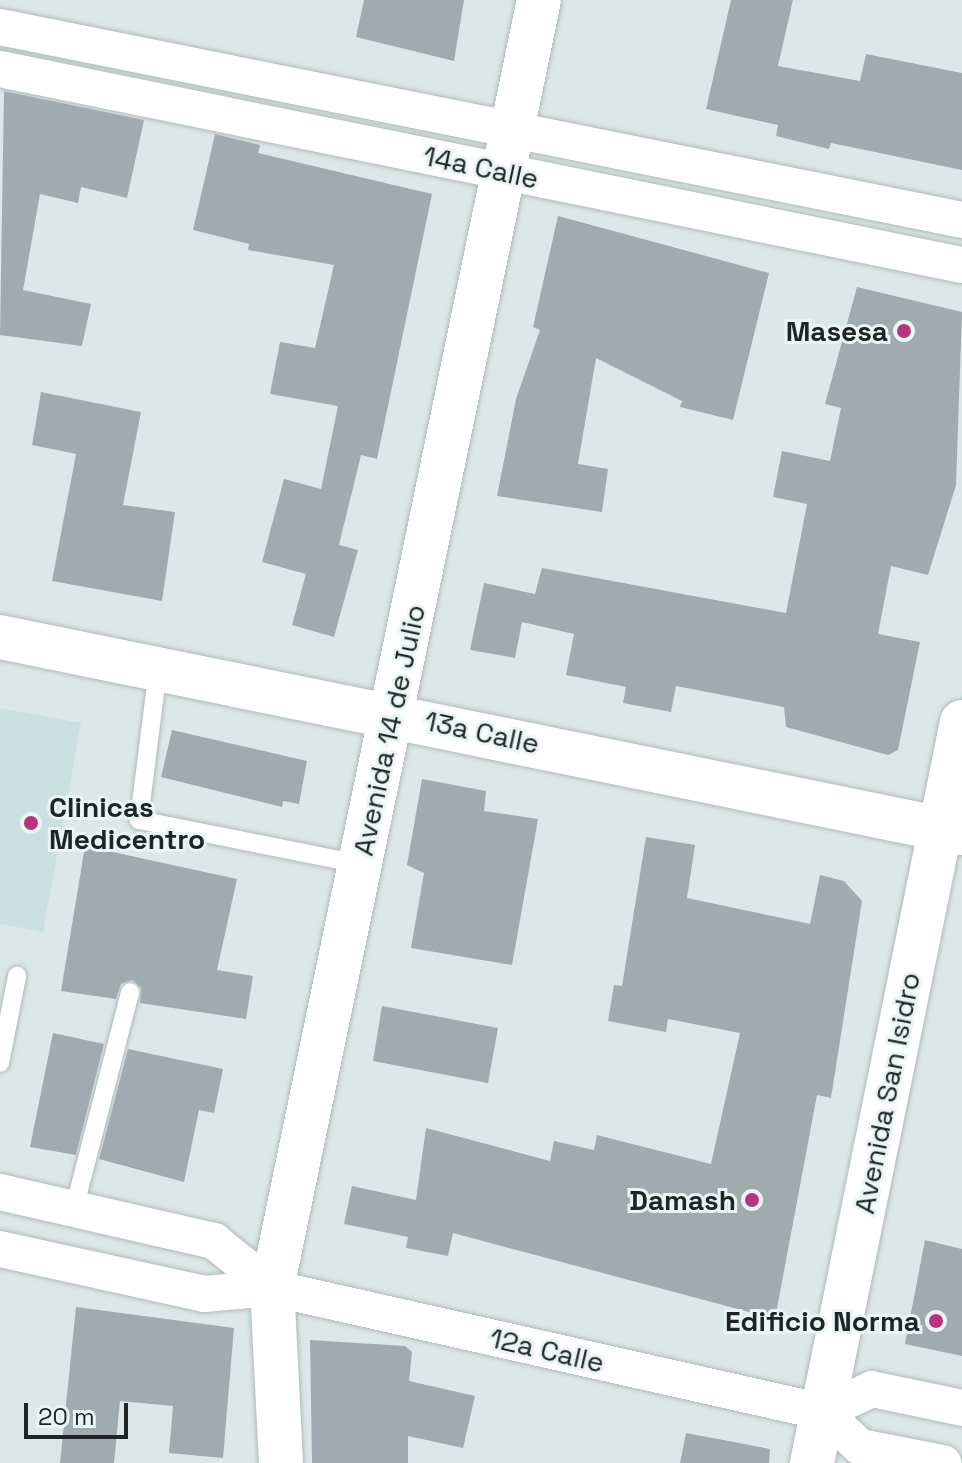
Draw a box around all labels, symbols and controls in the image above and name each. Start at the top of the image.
street label: 14a Calle [420,138,542,196]
place label: Masesa [786,314,888,348]
marker: Masesa [895,322,913,340]
street label: Avenida 14 de Julio [346,601,432,859]
street label: 13a Calle [422,703,542,761]
place label: Clinicas Medicentro [49,790,205,856]
marker: Clinicas Medicentro [20,812,42,834]
street label: Avenida San Isidro [847,970,927,1216]
place label: Damash [629,1183,736,1217]
marker: Damash [743,1191,761,1209]
place label: Edificio Norma [725,1304,920,1338]
marker: Edificio Norma [927,1312,945,1330]
street label: 12a Calle [487,1321,607,1379]
scale bar [28,1387,132,1437]
text: 20 m [38,1401,95,1432]

